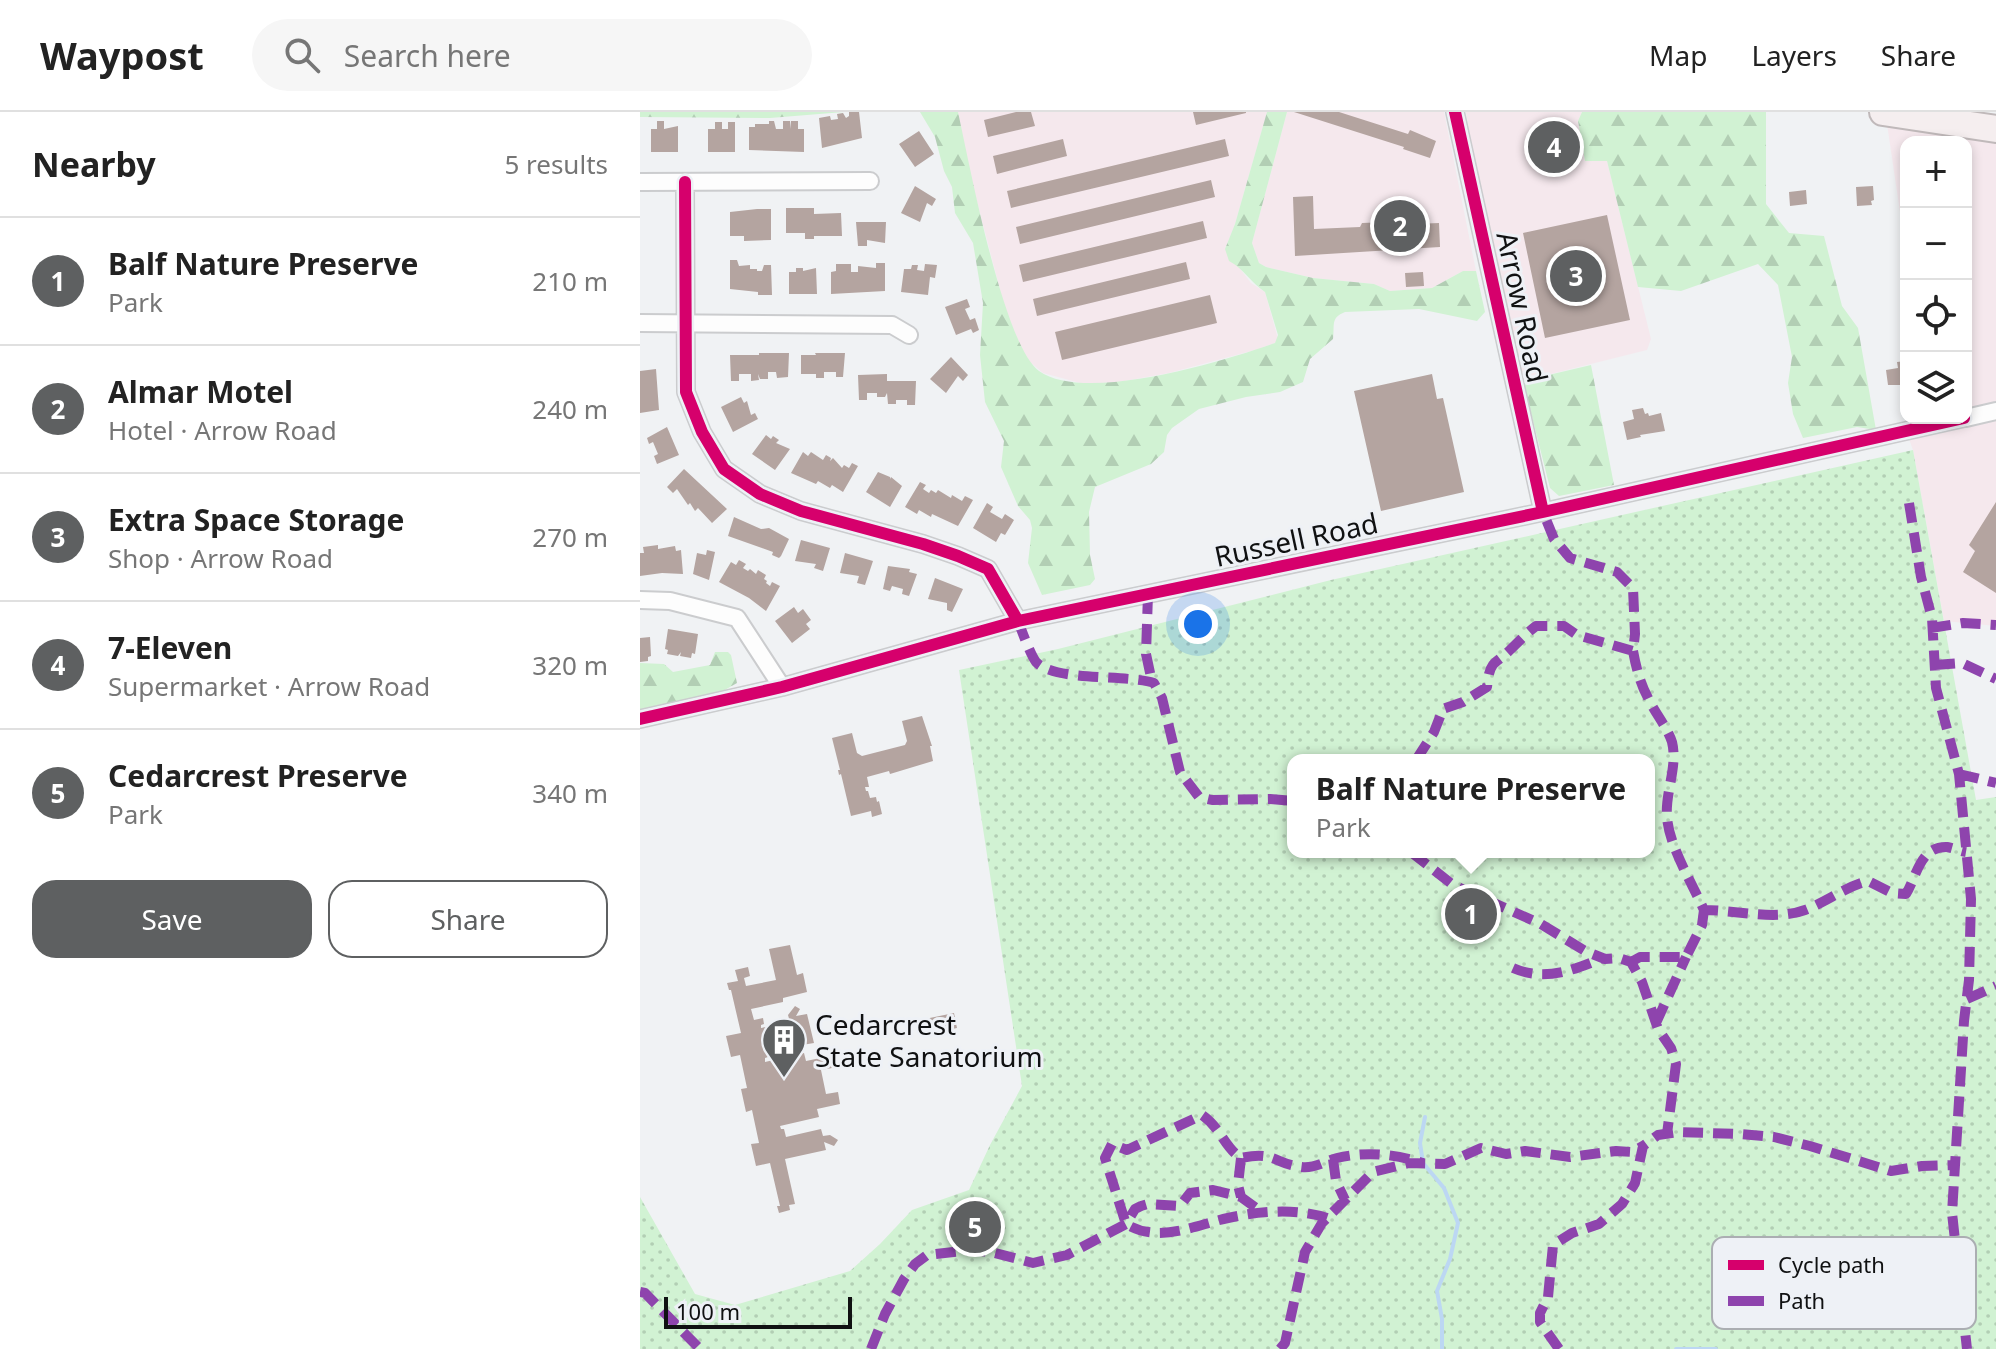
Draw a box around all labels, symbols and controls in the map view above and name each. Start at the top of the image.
search box [252,19,812,91]
text: Waypost [40,29,204,81]
icon: search [280,33,324,77]
text: Search here [344,35,511,76]
text: Map [1649,36,1707,74]
text: Layers [1751,36,1837,74]
text: Share [1881,36,1956,74]
pin: 4 [1528,117,1580,177]
map controls [1900,136,1972,424]
button: + [1900,136,1972,208]
text: Nearby [32,141,156,187]
text: 5 results [504,146,608,182]
pin: 2 [1374,196,1426,256]
button: − [1900,208,1972,280]
street label: Arrow Road [1488,228,1558,386]
text: Balf Nature Preserve [108,243,418,284]
pin: 3 [1550,246,1602,306]
text: 1 [51,263,65,299]
text: 210 m [532,263,608,299]
button: locate [1900,280,1972,352]
text: Park [108,284,163,320]
button: layers [1900,352,1972,424]
text: Almar Motel [108,371,293,412]
text: 2 [51,391,65,427]
text: 240 m [532,391,608,427]
text: Hotel · Arrow Road [108,412,337,448]
text: Extra Space Storage [108,499,404,540]
street label: Russell Road [1211,503,1381,575]
text: 3 [51,519,65,555]
text: 270 m [532,519,608,555]
text: Shop · Arrow Road [108,540,333,576]
your location [1178,604,1218,644]
text: 7-Eleven [108,627,232,668]
text: 4 [51,647,65,683]
text: 320 m [532,647,608,683]
text: Supermarket · Arrow Road [108,668,430,704]
popup [1287,754,1655,858]
text: Cedarcrest Preserve [108,755,408,796]
text: Balf Nature Preserve [1316,768,1626,809]
text: 5 [51,775,65,811]
text: 340 m [532,775,608,811]
text: Park [108,796,163,832]
text: Park [1316,809,1371,845]
button: Save [32,880,312,958]
button: Share [328,880,608,958]
pin: 1 [1445,884,1497,944]
place label: Cedarcrest State Sanatorium [815,1005,1043,1075]
building icon: Cedarcrest State Sanatorium [760,1016,808,1079]
pin: 5 [949,1197,1001,1257]
legend [1712,1237,1976,1329]
text: Cycle path [1778,1249,1885,1279]
text: Path [1778,1285,1825,1315]
scale bar [664,1293,852,1329]
text: 100 m [676,1296,740,1326]

